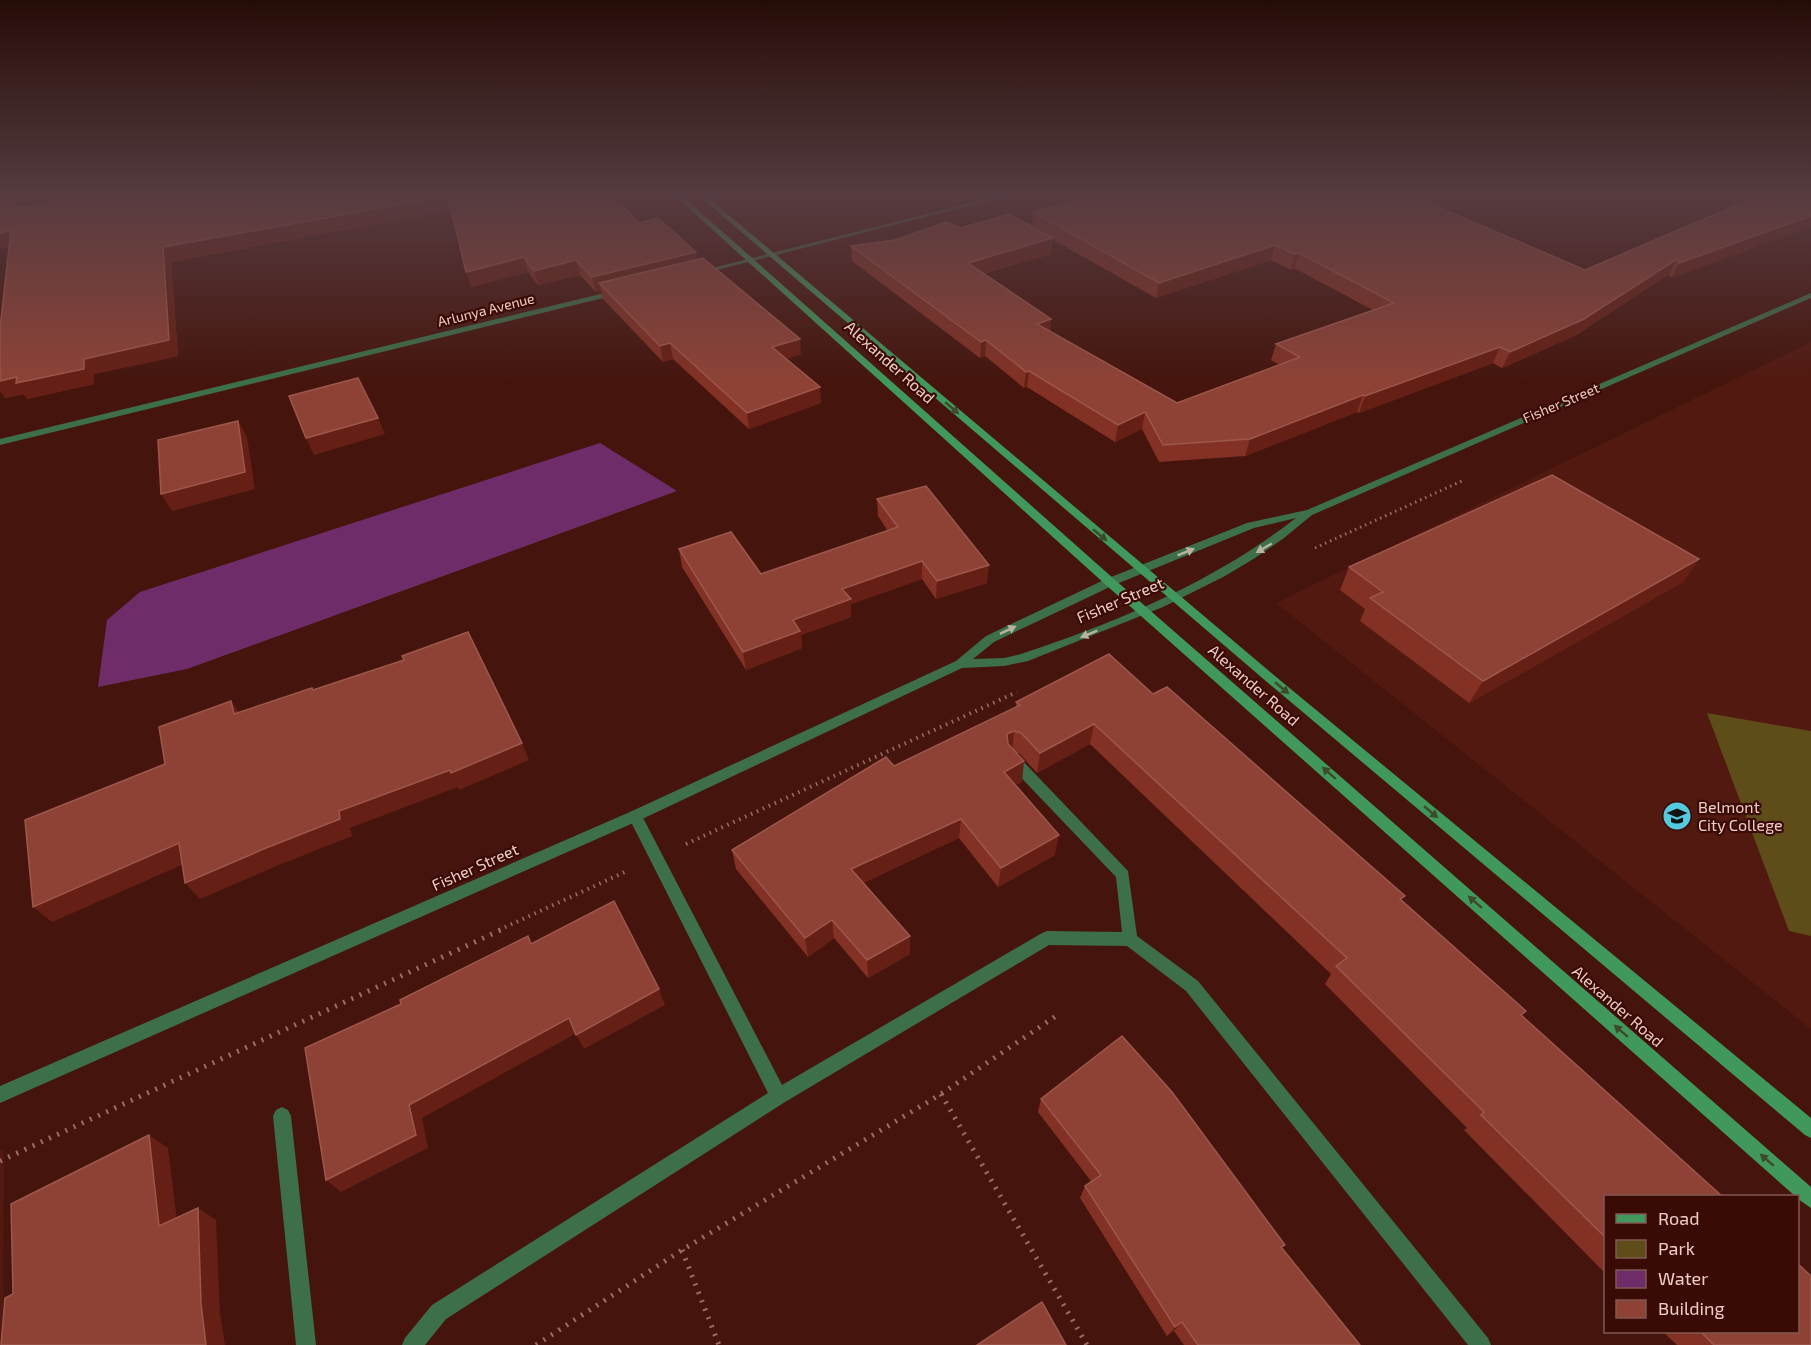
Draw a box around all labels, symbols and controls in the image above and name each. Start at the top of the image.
street label: Arlunya Avenue [436,289,536,330]
street label: Alexander Road [842,316,939,407]
street label: Fisher Street [1520,379,1601,426]
one-way arrow [944,401,959,414]
one-way arrow [1092,528,1107,541]
one-way arrow [1255,543,1272,553]
one-way arrow [1178,547,1196,557]
street label: Fisher Street [1073,573,1166,626]
one-way arrow [999,626,1017,636]
one-way arrow [1080,629,1098,639]
street label: Alexander Road [1205,640,1304,729]
one-way arrow [1274,681,1290,694]
one-way arrow [1322,767,1337,780]
place label: Belmont City College [1698,797,1783,834]
school or university icon: Belmont City College [1661,800,1693,832]
one-way arrow [1424,806,1439,818]
street label: Fisher Street [429,839,521,894]
one-way arrow [1468,896,1483,909]
street label: Alexander Road [1569,961,1668,1050]
one-way arrow [1614,1025,1629,1038]
one-way arrow [1760,1154,1775,1167]
legend [1604,1195,1799,1333]
text: Road [1658,1207,1699,1229]
text: Park [1658,1237,1695,1259]
text: Water [1658,1267,1708,1289]
text: Building [1658,1297,1725,1319]

